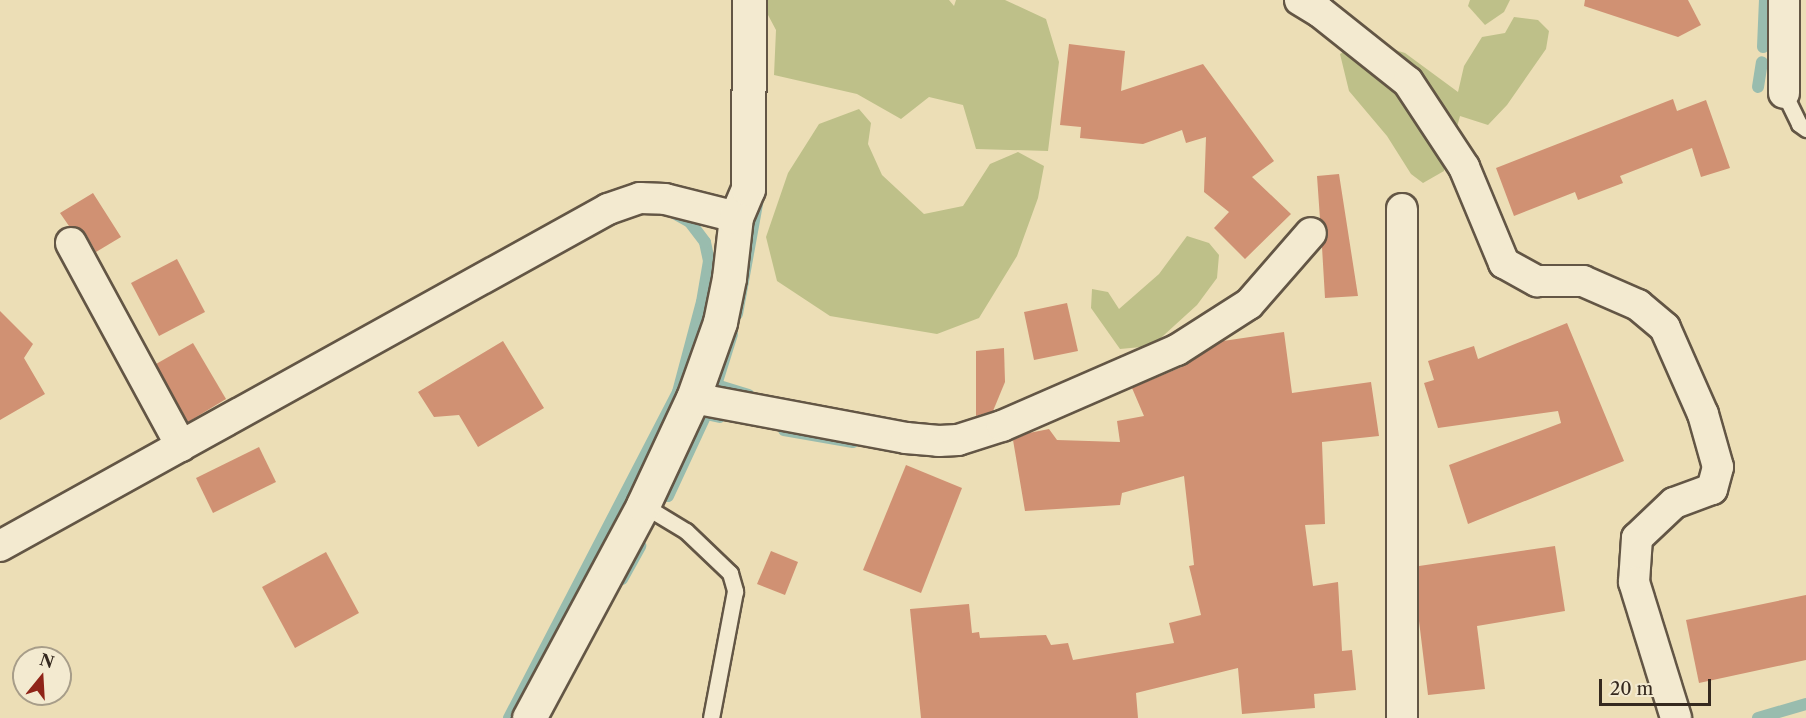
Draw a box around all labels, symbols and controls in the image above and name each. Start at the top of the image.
north arrow [12,646,72,706]
text: N [37,649,57,672]
scale bar [1602,667,1714,705]
text: 20 m [1610,678,1653,700]

